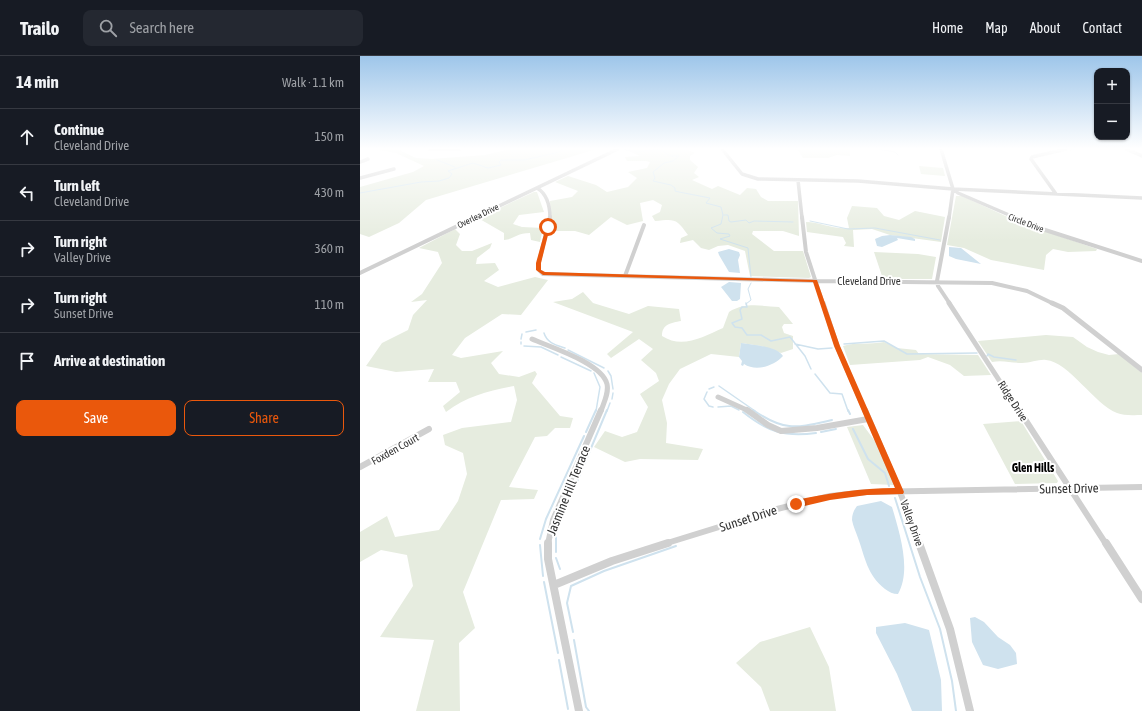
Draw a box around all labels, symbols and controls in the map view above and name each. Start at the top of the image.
search box [83,10,363,46]
text: Trailo [20,17,59,39]
icon: search [97,17,119,39]
text: Search here [129,19,194,36]
text: Home [932,20,963,36]
text: Map [985,20,1008,36]
text: About [1030,20,1061,36]
text: Contact [1083,20,1122,36]
map controls [1094,68,1130,140]
button: + [1094,68,1130,104]
text: 14 min [16,72,59,92]
text: Walk · 1.1 km [282,75,344,90]
button: − [1094,104,1130,140]
text: Continue [54,121,104,138]
icon: ahead [16,126,38,148]
text: 150 m [315,129,344,144]
text: Cleveland Drive [54,138,129,153]
text: Turn left [54,177,100,194]
icon: left [16,182,38,204]
text: 430 m [315,185,344,200]
text: Cleveland Drive [54,194,129,209]
street label: Overlea Drive [456,202,500,230]
street label: Circle Drive [1007,212,1045,234]
route start [539,218,557,236]
text: Turn right [54,233,107,250]
icon: right [16,238,38,260]
text: 360 m [315,241,344,256]
text: Valley Drive [54,250,111,265]
street label: Cleveland Drive [837,275,901,287]
text: Turn right [54,289,107,306]
icon: right [16,294,38,316]
text: 110 m [315,297,344,312]
text: Sunset Drive [54,306,113,321]
icon: arrive [16,350,38,372]
text: Arrive at destination [54,352,165,369]
street label: Ridge Drive [996,379,1030,423]
button: Save [16,400,176,436]
button: Share [184,400,344,436]
street label: Foxden Court [369,431,421,467]
street label: Jasmine Hill Terrace [544,443,593,537]
district label: Glen Hills [1012,461,1055,475]
street label: Sunset Drive [1039,480,1099,497]
route end [787,495,805,513]
street label: Valley Drive [898,498,926,548]
street label: Sunset Drive [718,502,779,535]

